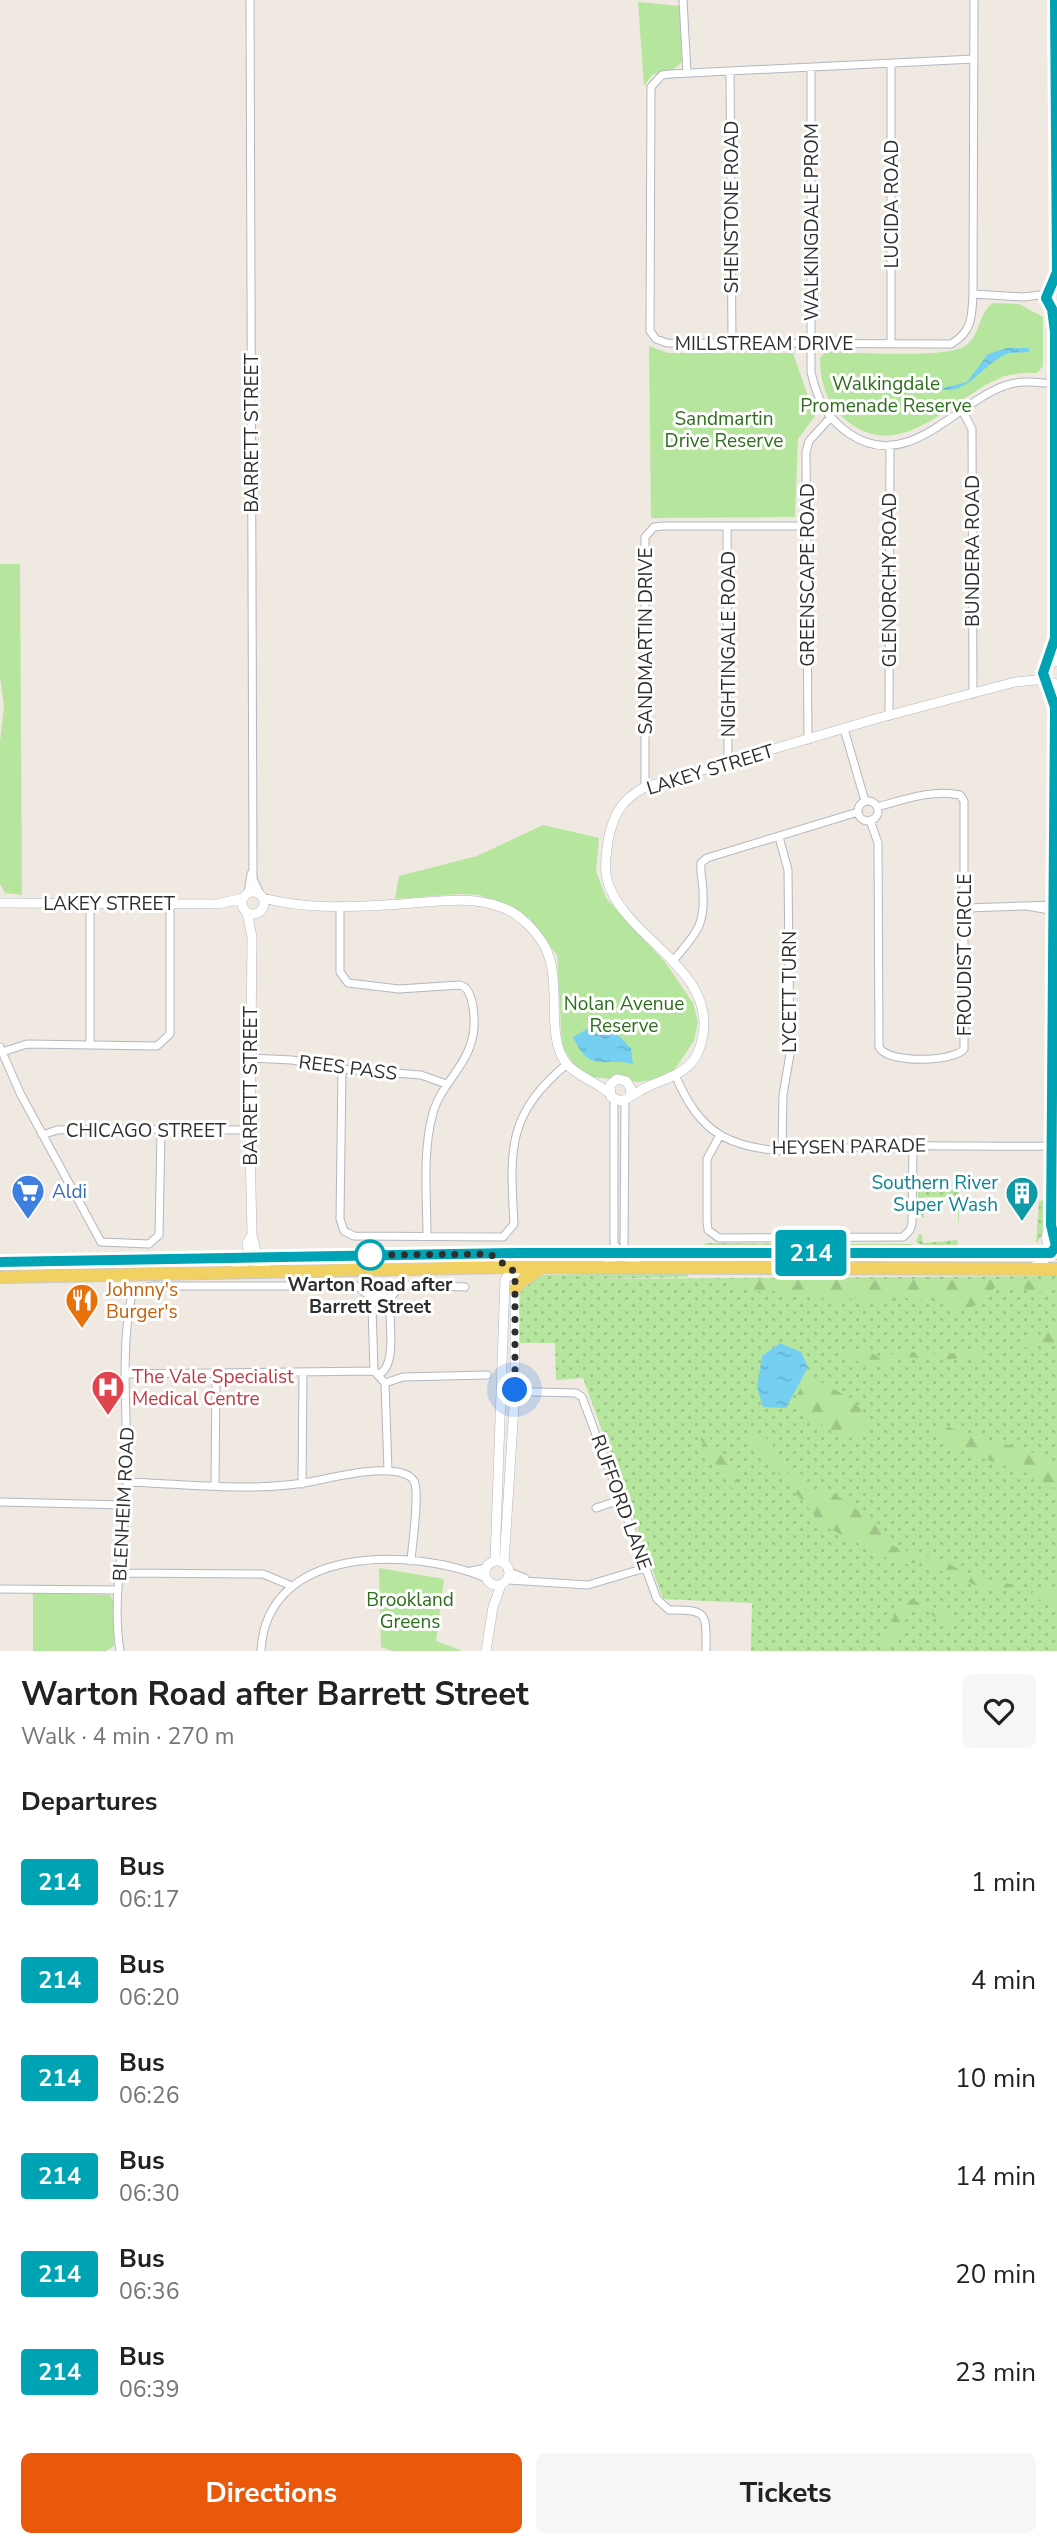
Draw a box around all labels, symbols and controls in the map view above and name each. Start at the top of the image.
street label: SHENSTONE ROAD [719,121,745,293]
street label: WALKINGDALE PROM [799,123,825,321]
street label: LUCIDA ROAD [879,140,905,268]
street label: MILLSTREAM DRIVE [675,331,853,357]
street label: BARRETT STREET [239,353,265,513]
park label: Walkingdale Promenade Reserve [800,371,972,419]
park label: Sandmartin Drive Reserve [665,406,783,454]
street label: BUNDERA ROAD [960,475,986,627]
street label: GREENSCAPE ROAD [795,483,821,667]
street label: GLENORCHY ROAD [877,493,903,667]
street label: SANDMARTIN DRIVE [633,547,659,735]
street label: NIGHTINGALE ROAD [716,551,742,737]
street label: LAKEY STREET [644,738,778,802]
street label: FROUDIST CIRCLE [952,874,978,1036]
street label: LAKEY STREET [43,891,175,917]
street label: LYCETT TURN [777,931,803,1053]
park label: Nolan Avenue Reserve [564,991,684,1039]
street label: BARRETT STREET [238,1006,264,1166]
street label: REES PASS [297,1049,399,1087]
street label: CHICAGO STREET [66,1118,227,1144]
street label: HEYSEN PARADE [772,1133,926,1161]
place label: Southern River Super Wash [871,1170,998,1218]
supermarket icon: Aldi [9,1172,47,1221]
building icon: Southern River Super Wash [1003,1174,1041,1223]
place label: Aldi [52,1179,87,1205]
line badge: 214 [771,1230,851,1276]
text: 214 [789,1237,833,1269]
marker: Warton Road after Barrett Street [355,1240,385,1270]
place label: Warton Road after Barrett Street [287,1272,453,1320]
place label: Johnny's Burger's [105,1277,178,1325]
restaurant icon: Johnny's Burger's [63,1281,101,1330]
place label: The Vale Specialist Medical Centre [132,1364,294,1412]
hospital icon: The Vale Specialist Medical Centre [89,1368,127,1417]
your location [497,1372,532,1407]
street label: BLENHEIM ROAD [107,1426,141,1582]
street label: RUFFORD LANE [585,1431,658,1574]
park label: Brookland Greens [366,1587,454,1635]
text: Warton Road after Barrett Street [21,1672,529,1717]
button: heart [962,1674,1036,1748]
text: Walk · 4 min · 270 m [21,1721,234,1752]
text: Departures [21,1784,157,1819]
text: Bus [119,1849,165,1884]
text: 1 min [971,1865,1036,1900]
text: 214 [38,1866,81,1898]
text: 06:17 [119,1884,179,1915]
text: Bus [119,1947,165,1982]
text: 4 min [971,1963,1036,1998]
text: 214 [38,1964,81,1996]
text: 06:20 [119,1982,179,2013]
text: Bus [119,2045,165,2080]
text: 10 min [955,2061,1036,2096]
text: 214 [38,2062,81,2094]
text: 06:26 [119,2080,179,2111]
text: Bus [119,2143,165,2178]
text: 14 min [955,2159,1036,2194]
text: 214 [38,2160,81,2192]
text: 06:30 [119,2178,179,2209]
text: Bus [119,2241,165,2276]
text: 20 min [955,2257,1036,2292]
text: 214 [38,2258,81,2290]
text: 06:36 [119,2276,179,2307]
text: Bus [119,2339,165,2374]
text: 23 min [955,2355,1036,2390]
text: 214 [38,2356,81,2388]
text: 06:39 [119,2374,179,2405]
button: Directions [21,2453,522,2533]
button: Tickets [536,2453,1036,2533]

